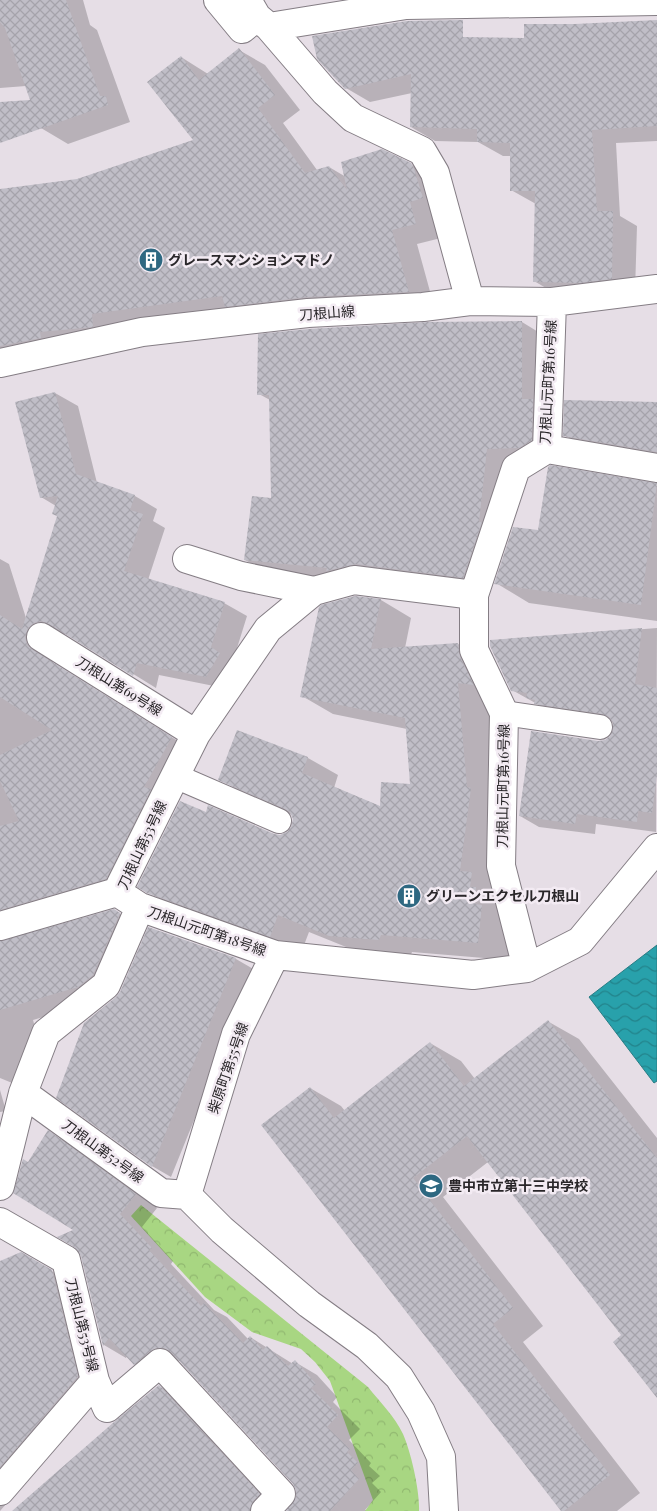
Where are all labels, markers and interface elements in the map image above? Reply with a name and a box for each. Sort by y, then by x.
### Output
building icon: グレースマンションマドノ [138,247,164,273]
place label: グレースマンションマドノ [168,250,335,269]
street label: 刀根山線 [298,301,356,324]
street label: 刀根山元町第16号線 [535,319,560,445]
street label: 刀根山第69号線 [73,651,166,720]
street label: 刀根山元町第16号線 [492,724,513,848]
street label: 刀根山第53号線 [113,797,170,892]
building icon: グリーンエクセル刀根山 [396,883,422,909]
place label: グリーンエクセル刀根山 [426,886,579,905]
street label: 刀根山元町第18号線 [145,901,269,960]
street label: 柴原町第55号線 [203,1020,252,1116]
street label: 刀根山第52号線 [59,1115,148,1187]
school or university icon: 豊中市立第十三中学校 [418,1173,444,1199]
place label: 豊中市立第十三中学校 [448,1176,588,1195]
street label: 刀根山第53号線 [62,1276,103,1374]

